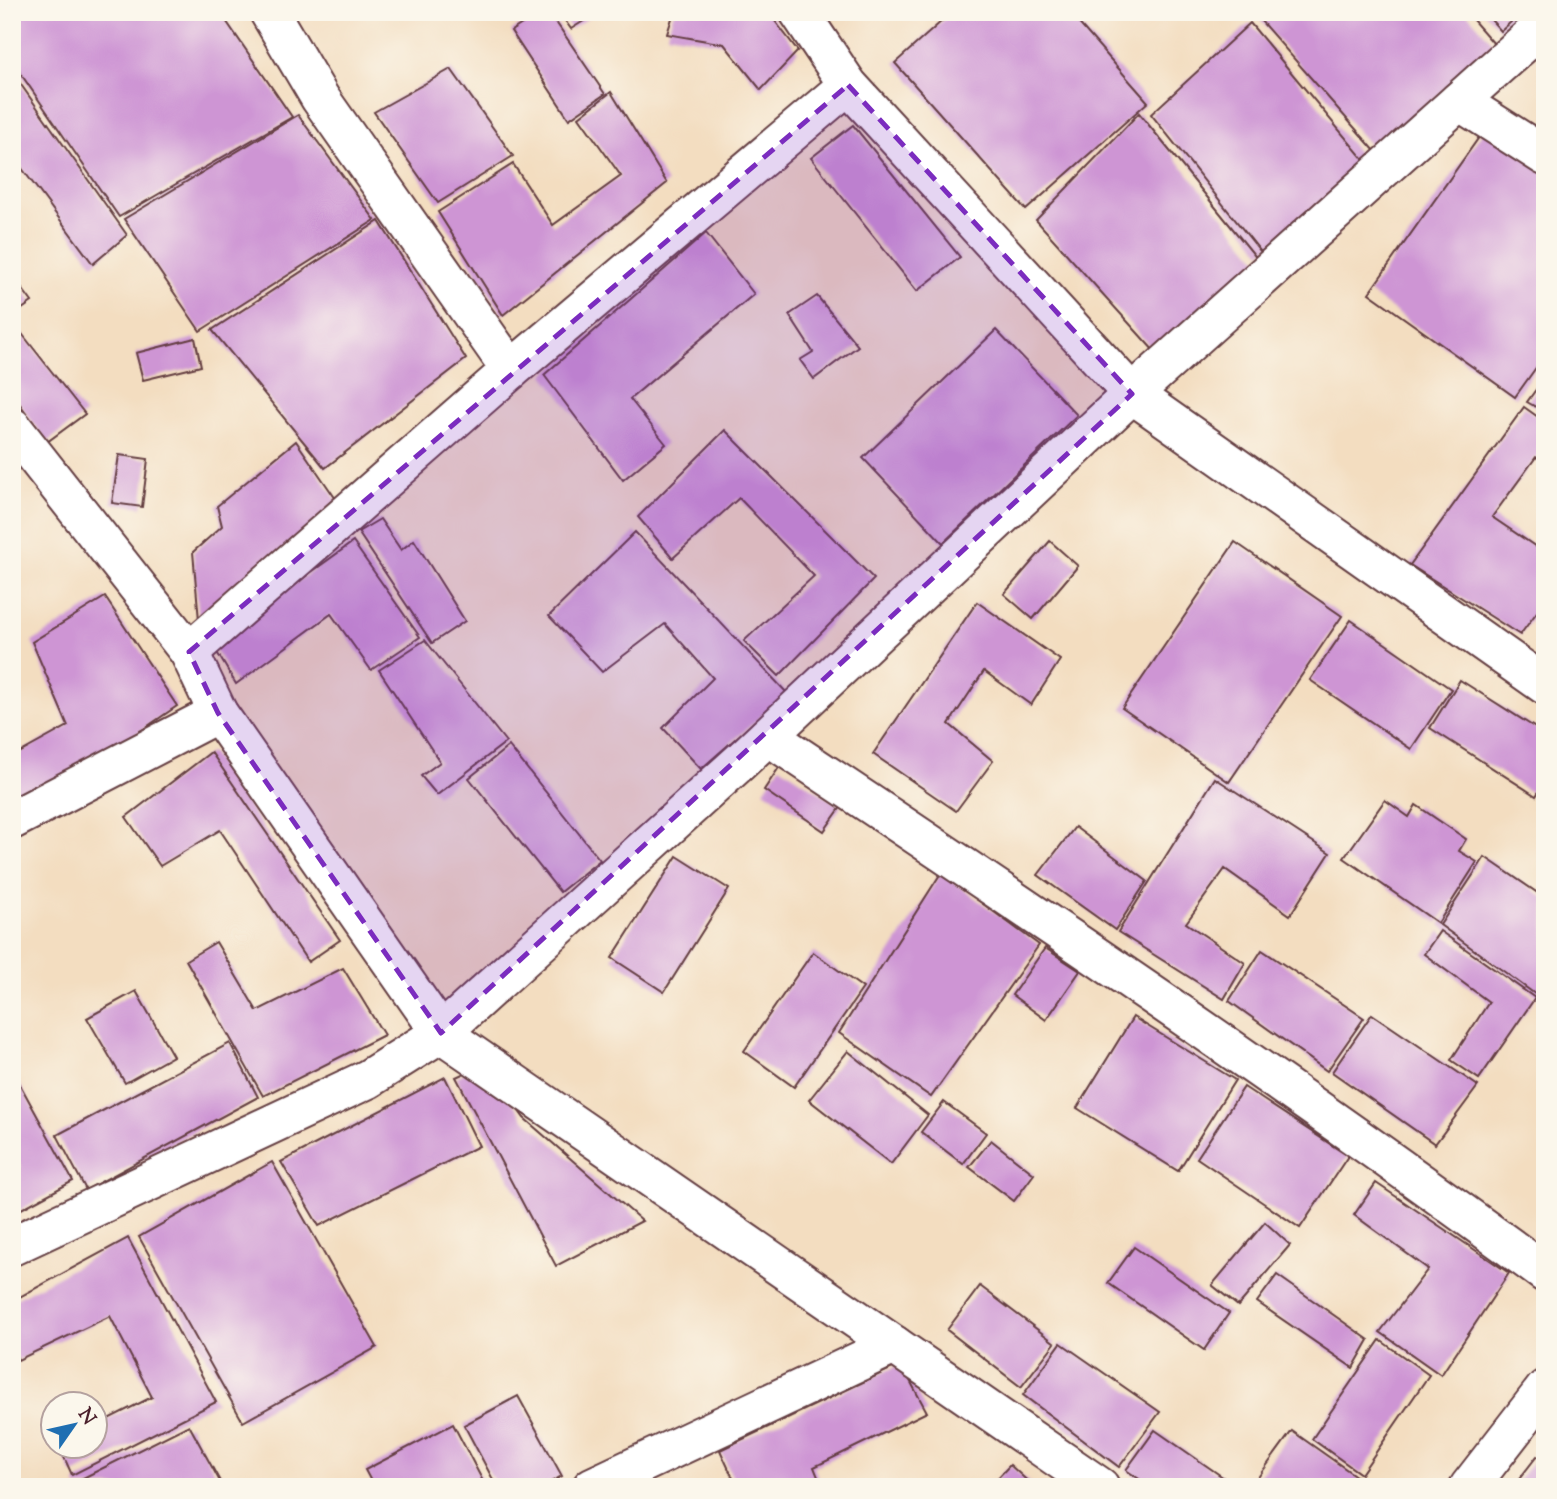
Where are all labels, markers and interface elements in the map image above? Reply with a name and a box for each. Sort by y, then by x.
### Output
north arrow [38,1390,108,1460]
text: N [71,1403,101,1431]

